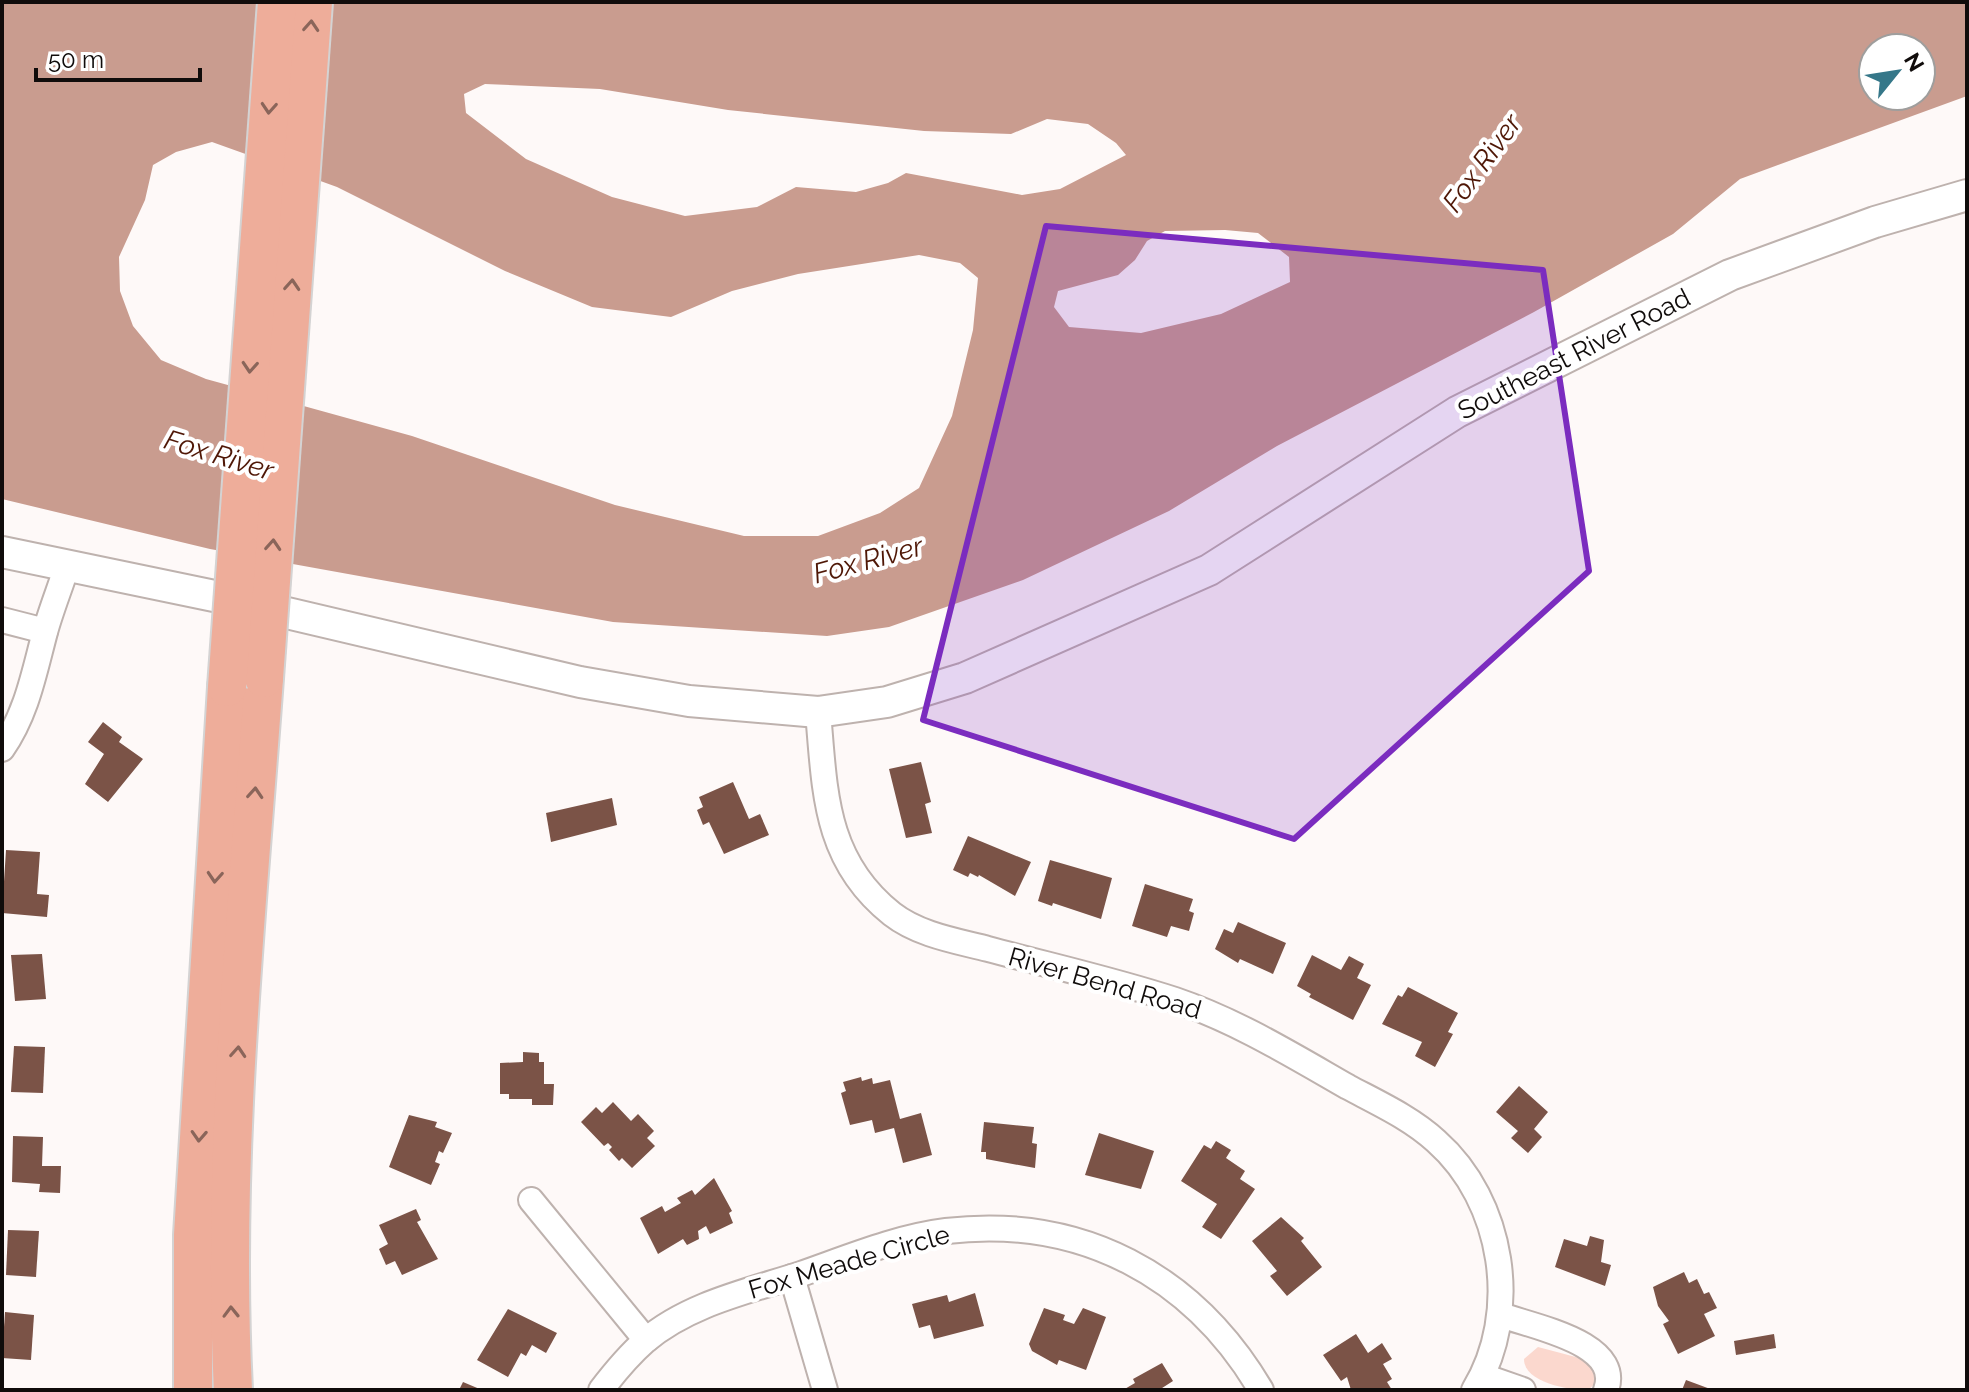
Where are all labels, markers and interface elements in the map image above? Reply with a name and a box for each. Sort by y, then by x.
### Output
one-way arrow [302,19,319,32]
scale bar [36,32,200,82]
north arrow [1857,32,1937,112]
text: 50 m [48,45,104,74]
text: N [1899,48,1930,76]
one-way arrow [261,102,278,115]
water label: Fox River [1436,107,1529,218]
one-way arrow [283,278,300,291]
street label: Southeast River Road [1453,282,1695,426]
one-way arrow [242,361,259,374]
water label: Fox River [160,423,279,488]
water label: Fox River [809,529,928,590]
one-way arrow [264,538,281,551]
one-way arrow [246,786,263,799]
one-way arrow [207,871,224,884]
street label: River Bend Road [1005,941,1205,1025]
one-way arrow [229,1045,246,1058]
one-way arrow [190,1130,207,1143]
street label: Fox Meade Circle [745,1219,953,1305]
one-way arrow [222,1305,240,1318]

